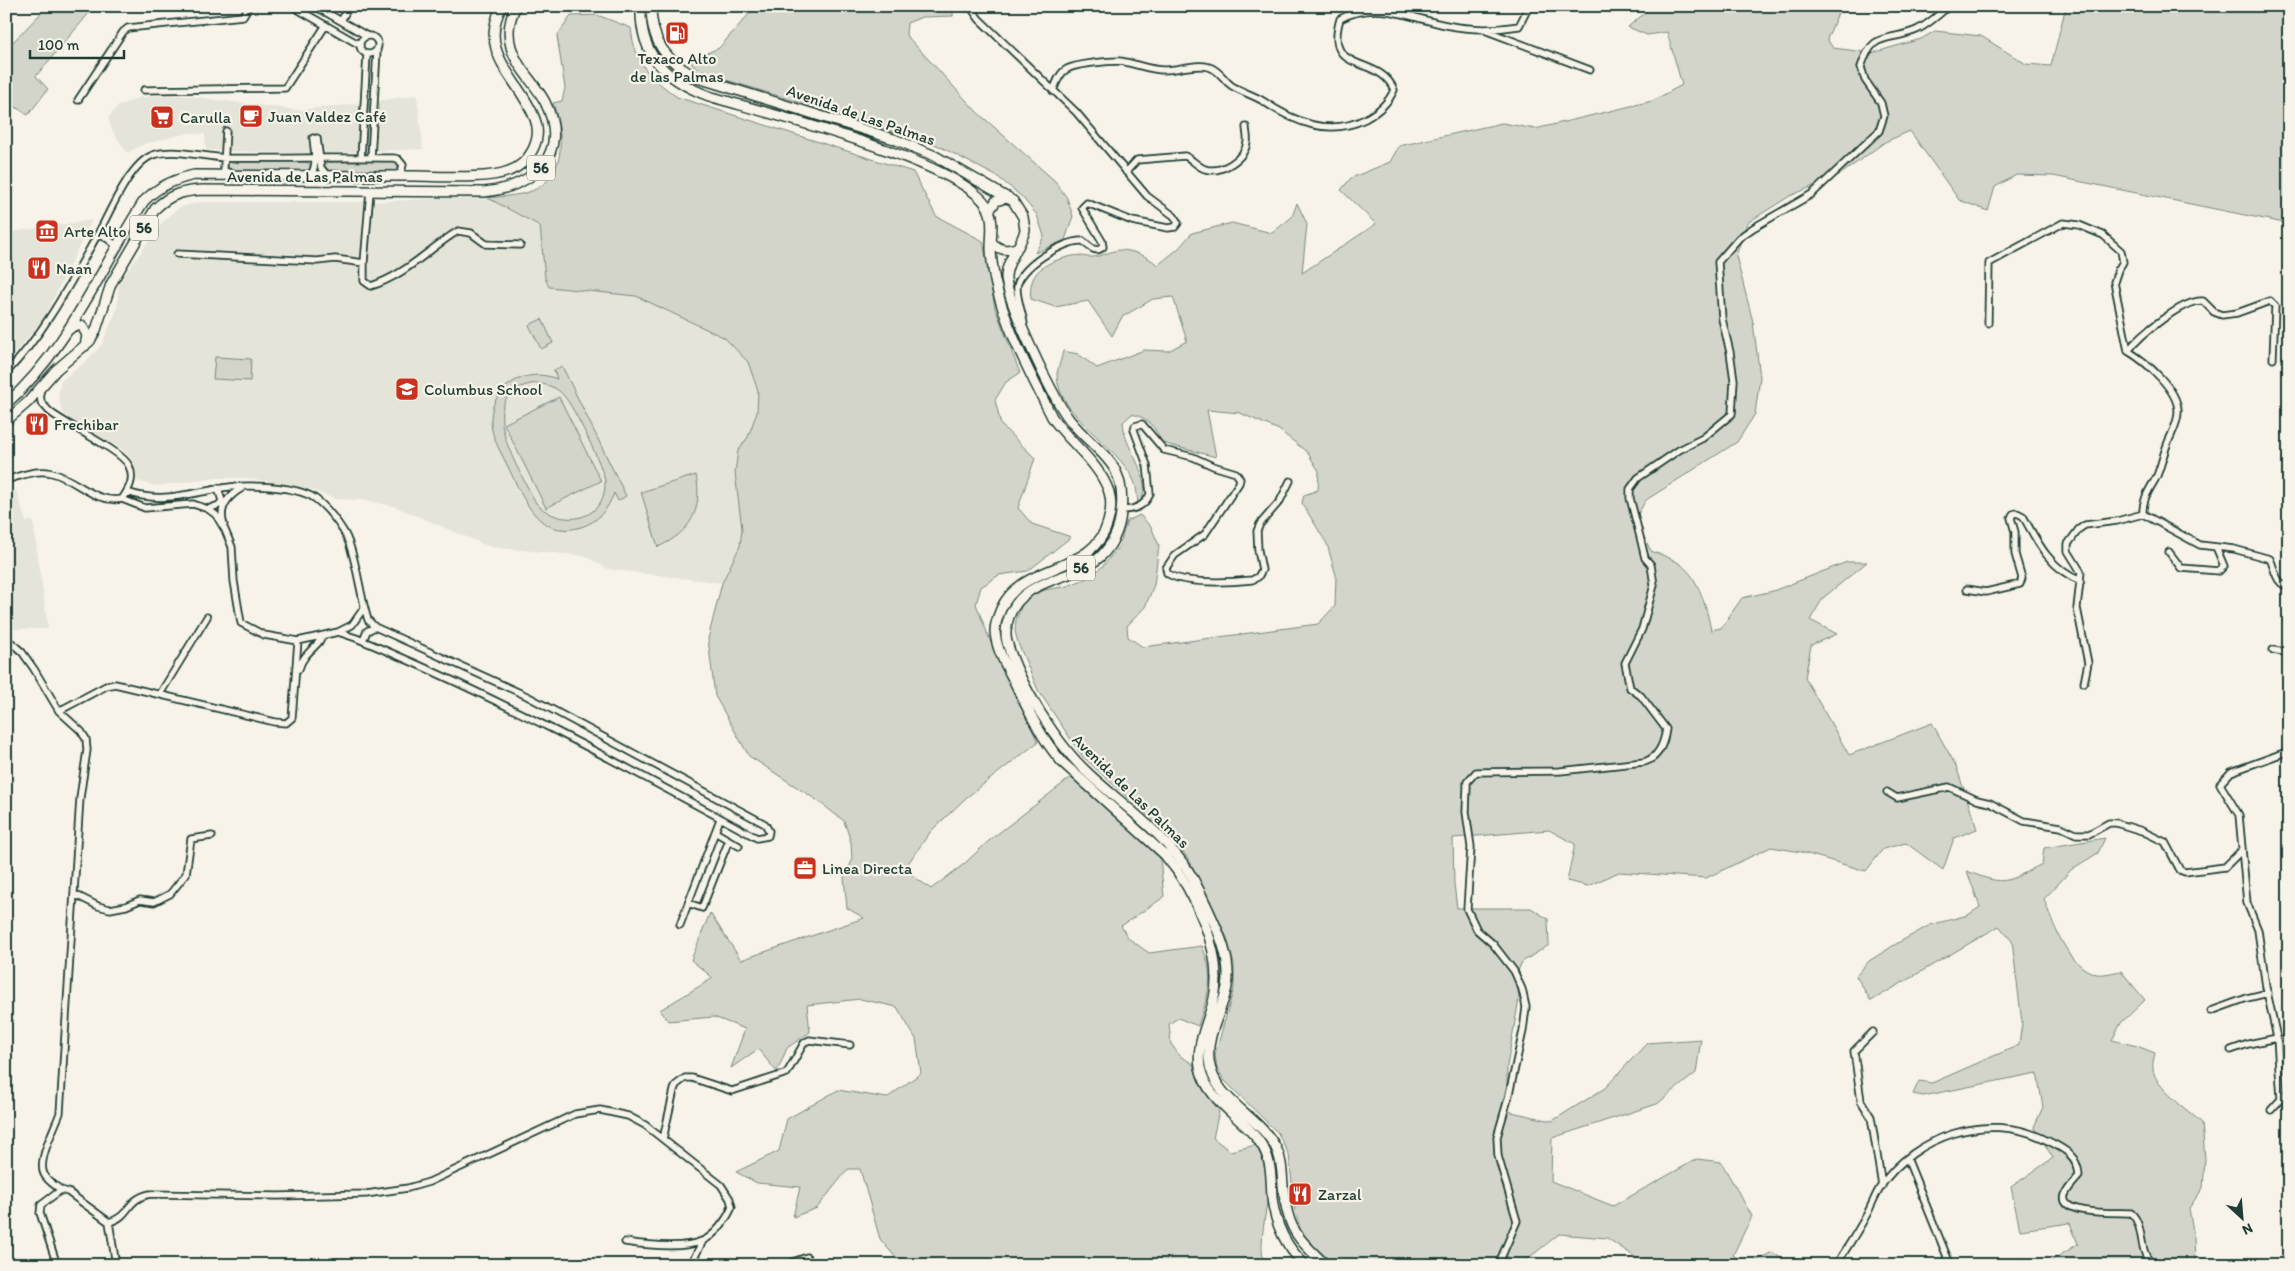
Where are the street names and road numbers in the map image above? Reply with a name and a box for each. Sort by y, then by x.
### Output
street label: Avenida de Las Palmas [784,81,938,149]
road number: 56 [527,156,555,180]
street label: Avenida de Las Palmas [227,167,383,186]
road number: 56 [130,216,158,240]
road number: 56 [1067,556,1095,580]
street label: Avenida de Las Palmas [1068,730,1194,852]

